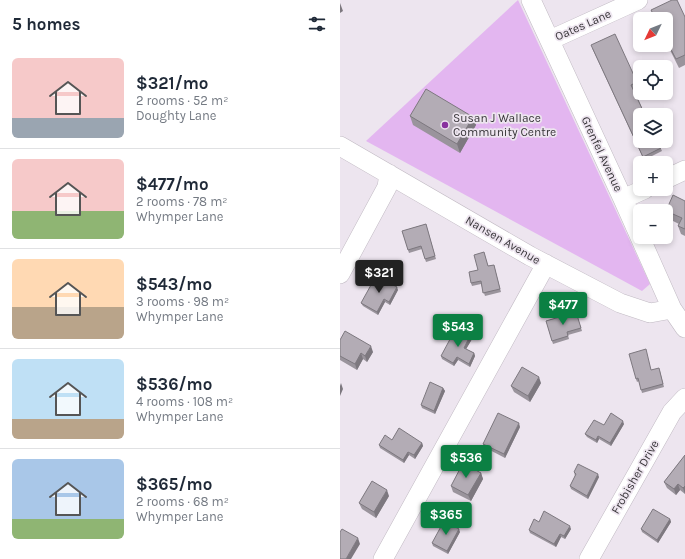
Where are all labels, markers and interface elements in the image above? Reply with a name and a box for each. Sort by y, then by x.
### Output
street label: Oates Lane [553,6,613,44]
north arrow [633,12,673,52]
map controls [633,12,673,244]
icon: filters [306,13,328,35]
text: 5 homes [12,14,81,34]
button: locate [633,60,673,100]
text: $321/mo [136,73,208,93]
icon: home [44,74,92,122]
text: 2 rooms · 52 m² [136,93,228,108]
text: Doughty Lane [136,108,217,123]
button: layers [633,108,673,148]
place label: Susan J Wallace Community Centre [453,111,556,139]
street label: Grenfel Avenue [578,114,626,194]
marker: Susan J Wallace Community Centre [440,120,450,130]
button: + [633,156,673,196]
text: $477/mo [136,174,209,194]
icon: home [44,175,92,223]
text: 2 rooms · 78 m² [136,194,228,209]
button: − [633,204,673,244]
text: Whymper Lane [136,209,224,224]
street label: Nansen Avenue [463,213,543,267]
pin: $321 [355,260,403,294]
text: $321 [364,265,394,280]
text: $543/mo [136,274,212,294]
icon: home [44,275,92,323]
pin: $477 [539,292,587,326]
text: 3 rooms · 98 m² [136,294,229,309]
text: $477 [548,297,578,312]
text: Whymper Lane [136,309,224,324]
pin: $543 [434,314,482,348]
text: $543 [442,319,474,334]
text: $536/mo [136,374,212,394]
icon: home [44,375,92,423]
text: 4 rooms · 108 m² [136,394,233,409]
text: Whymper Lane [136,409,224,424]
street label: Frobisher Drive [608,438,662,516]
pin: $536 [442,445,490,479]
text: $536 [450,450,482,465]
text: $365/mo [136,474,212,494]
icon: home [44,475,92,523]
text: 2 rooms · 68 m² [136,494,229,509]
pin: $365 [422,502,470,536]
text: $365 [430,507,462,522]
text: Whymper Lane [136,509,224,524]

